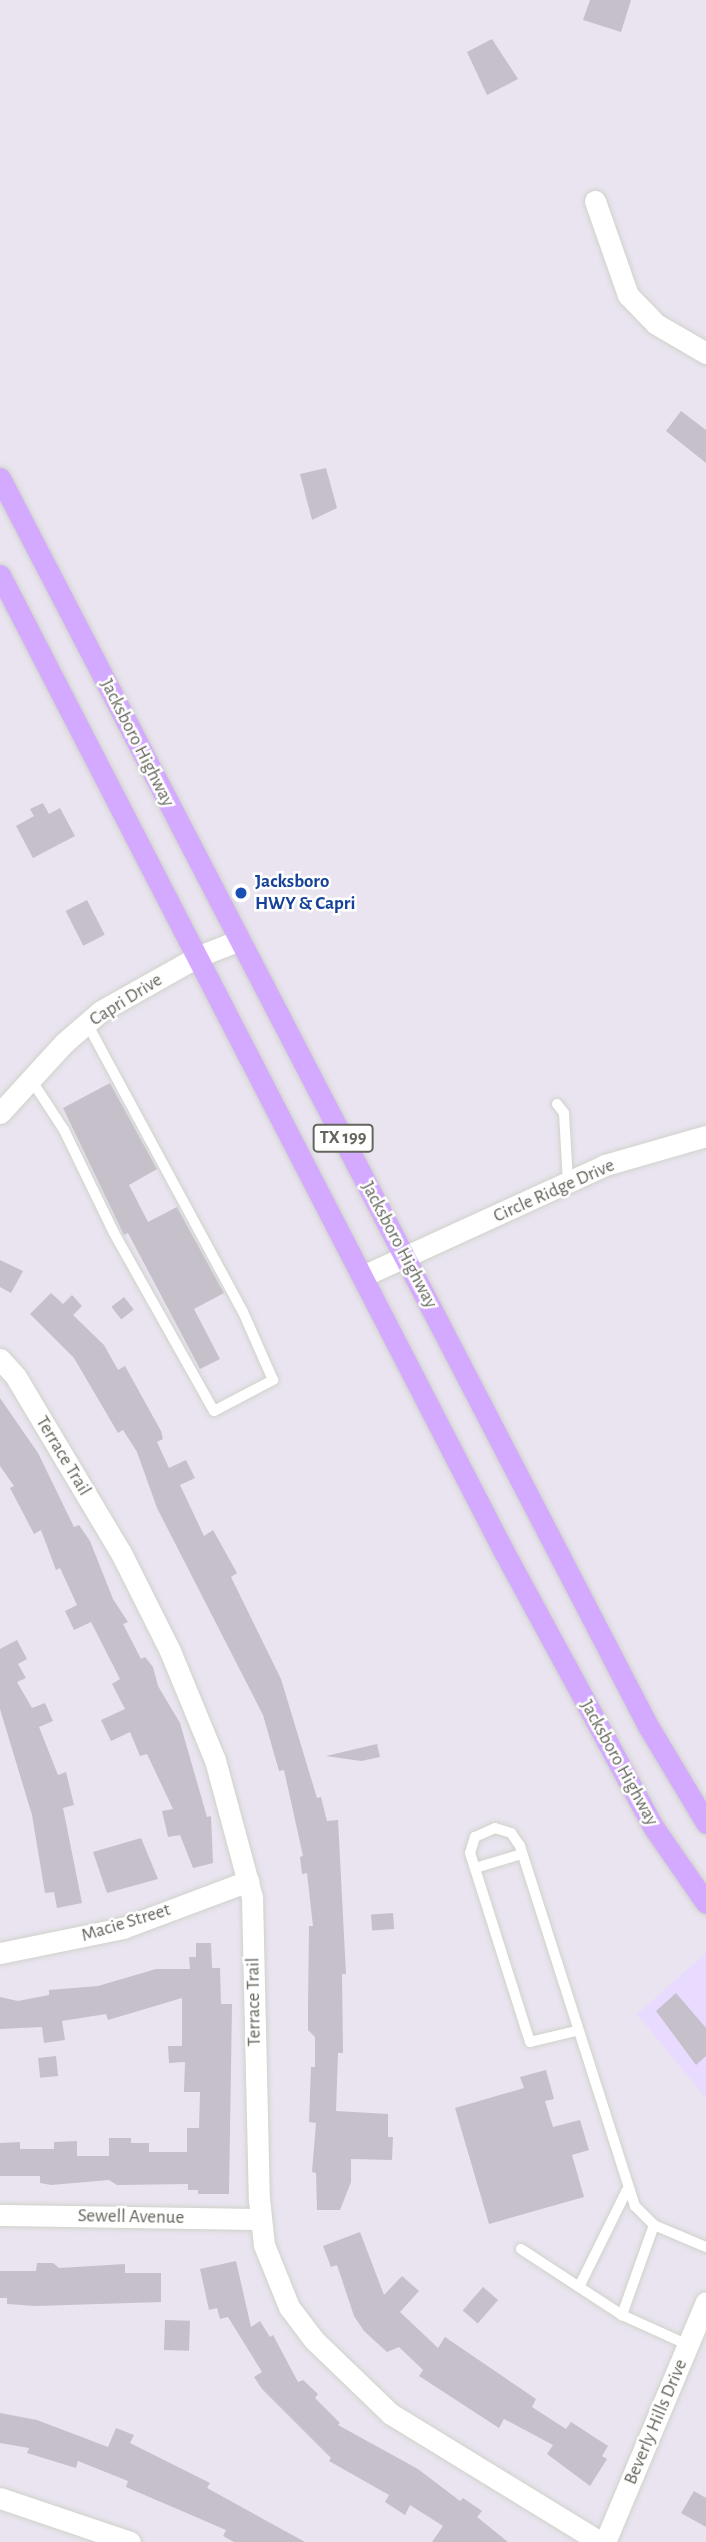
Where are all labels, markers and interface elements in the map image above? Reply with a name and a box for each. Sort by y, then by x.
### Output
street label: Jacksboro Highway [95,675,179,811]
place label: Jacksboro HWY & Capri [255,871,355,915]
marker: Jacksboro HWY & Capri [233,885,249,901]
street label: Capri Drive [85,969,167,1031]
road number: TX 199 [312,1124,374,1153]
street label: Circle Ridge Drive [490,1154,618,1228]
street label: Jacksboro Highway [356,1178,442,1312]
street label: Terrace Trail [30,1412,96,1500]
street label: Jacksboro Highway [575,1696,663,1830]
street label: Macie Street [79,1899,173,1947]
street label: Terrace Trail [242,1957,266,2047]
street label: Sewell Avenue [78,2205,184,2229]
street label: Beverly Hills Drive [619,2356,693,2488]

